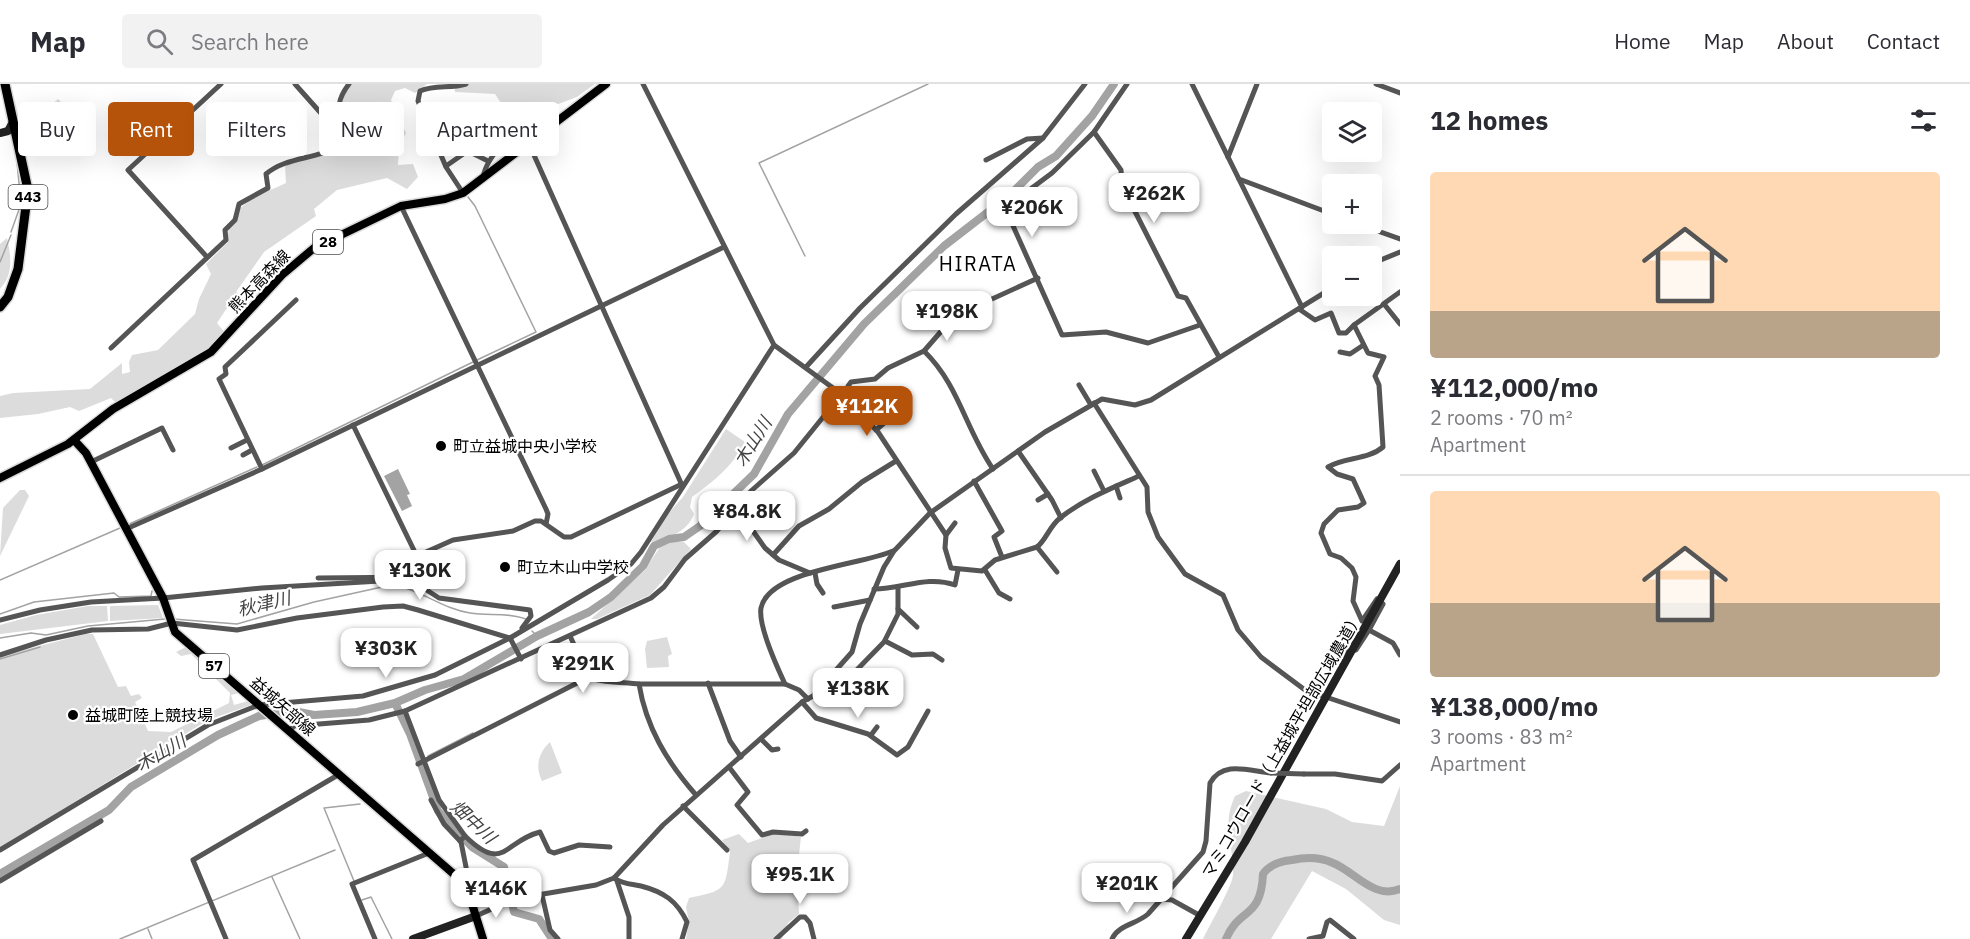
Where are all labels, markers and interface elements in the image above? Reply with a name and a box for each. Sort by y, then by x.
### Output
search box [122,14,542,68]
text: Map [30,23,86,60]
icon: search [143,25,176,58]
text: Search here [191,27,309,56]
text: Home [1614,27,1671,55]
text: Map [1704,27,1744,55]
text: About [1777,27,1834,55]
text: Contact [1867,27,1940,55]
chip: Buy [18,102,96,156]
chip: Rent [108,102,194,156]
chip: Filters [206,102,307,156]
chip: New [319,102,404,156]
chip: Apartment [416,102,559,156]
map controls [1322,102,1382,306]
button: layers [1322,102,1382,162]
text: 12 homes [1430,103,1548,137]
icon: filters [1907,104,1940,137]
pin: ¥262K [1112,173,1196,224]
button: + [1322,174,1382,234]
text: ¥262K [1123,179,1185,206]
road number: 443 [9,185,48,209]
pin: ¥206K [990,187,1074,238]
text: ¥206K [1001,193,1063,220]
icon: home [1631,211,1739,319]
road number: 28 [313,230,343,254]
street label: 熊本高森線 [224,245,294,317]
button: − [1322,246,1382,306]
district label: HIRATA [939,250,1017,277]
pin: ¥198K [905,291,989,342]
text: ¥198K [916,297,978,324]
text: ¥112,000/mo [1430,370,1598,404]
pin: ¥112K [825,386,909,437]
text: ¥112K [836,392,898,419]
text: 2 rooms · 70 m² [1430,404,1573,431]
water label: 木山川 [729,411,778,471]
text: Apartment [1430,431,1526,458]
place label: 町立益城中央小学校 [453,436,597,456]
marker: 町立益城中央小学校 [434,439,448,453]
pin: ¥84.8K [698,491,796,542]
text: ¥84.8K [712,497,782,524]
icon: home [1631,530,1739,638]
pin: ¥130K [378,550,462,601]
text: ¥130K [389,556,451,583]
place label: 町立木山中学校 [517,557,629,577]
marker: 町立木山中学校 [498,560,512,574]
water label: 秋津川 [235,586,295,621]
street label: マミコウロード（上益城平坦部広域農道） [1197,609,1367,881]
pin: ¥303K [344,628,428,679]
text: ¥303K [355,634,417,661]
pin: ¥291K [541,643,625,694]
text: ¥291K [552,649,614,676]
road number: 57 [199,654,229,678]
pin: ¥138K [816,668,900,719]
street label: 益城矢部線 [246,672,320,740]
text: ¥138K [827,674,889,701]
text: ¥138,000/mo [1430,689,1598,723]
place label: 益城町陸上競技場 [85,705,213,725]
marker: 益城町陸上競技場 [66,708,80,722]
text: 3 rooms · 83 m² [1430,723,1573,750]
water label: 木山川 [132,728,192,776]
text: Apartment [1430,750,1526,777]
water label: 畑中川 [446,795,502,850]
pin: ¥95.1K [751,854,849,905]
text: ¥95.1K [765,860,835,887]
pin: ¥201K [1085,863,1169,914]
pin: ¥146K [454,868,538,919]
text: ¥201K [1096,869,1158,896]
text: ¥146K [465,874,527,901]

